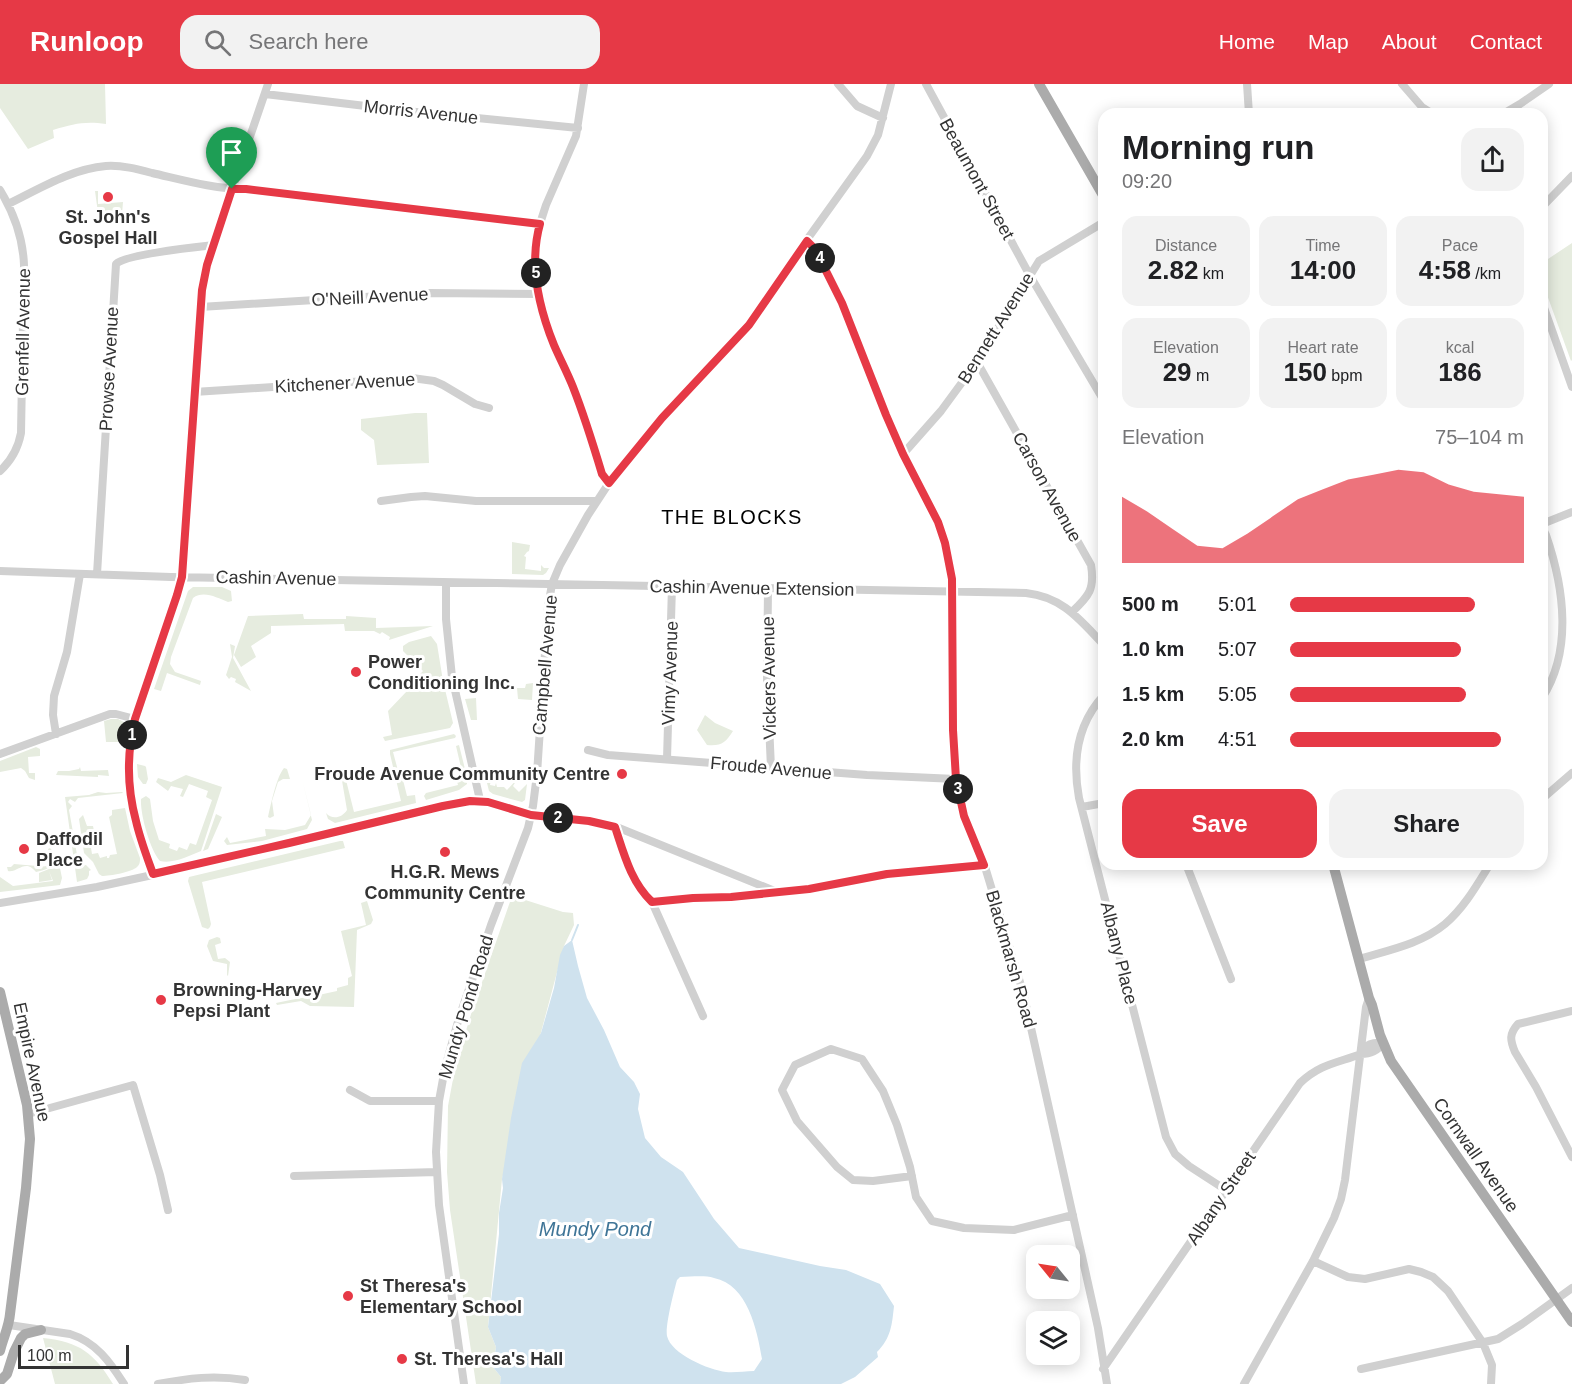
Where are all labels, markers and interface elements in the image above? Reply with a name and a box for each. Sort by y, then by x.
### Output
search box [180,15,600,69]
text: Runloop [30,26,144,57]
icon: search [201,26,234,59]
text: Search here [249,29,368,54]
text: Home [1219,30,1275,53]
text: Map [1308,30,1349,53]
text: About [1382,30,1437,53]
text: Contact [1470,30,1542,53]
street label: Morris Avenue [363,96,479,128]
street label: Beaumont Street [936,115,1018,243]
pin [206,127,257,189]
button: share [1461,128,1524,191]
text: Morning run [1122,129,1314,166]
icon: arrive [215,136,248,169]
text: 09:20 [1122,170,1172,192]
marker: St. John's Gospel Hall [101,190,115,204]
place label: St. John's Gospel Hall [58,207,158,248]
text: Distance [1155,237,1217,254]
text: Time [1306,237,1340,254]
text: Pace [1442,237,1478,254]
pin: 4 [805,243,835,273]
text: 4 [816,249,824,266]
text: 2.82 [1148,255,1198,285]
text: 14:00 [1290,255,1356,285]
text: 4:58 [1419,255,1471,285]
pin: 5 [521,258,551,288]
text: 5 [532,264,540,281]
text: km [1198,265,1224,282]
text: /km [1471,265,1501,282]
street label: Grenfell Avenue [12,268,34,396]
street label: Bennett Avenue [954,269,1038,387]
street label: O'Neill Avenue [311,284,429,310]
street label: Prowse Avenue [96,306,122,432]
text: Elevation [1153,339,1219,356]
text: Heart rate [1287,339,1359,356]
text: kcal [1446,339,1474,356]
text: 29 [1163,357,1192,387]
text: 150 [1284,357,1327,387]
text: 186 [1438,357,1482,387]
text: m [1192,367,1209,384]
text: bpm [1327,367,1362,384]
street label: Kitchener Avenue [274,369,416,397]
text: Elevation [1122,426,1204,448]
text: 75–104 m [1435,426,1524,448]
street label: Carson Avenue [1008,428,1086,546]
district label: THE BLOCKS [661,506,803,528]
street label: Cashin Avenue [215,567,337,589]
street label: Cashin Avenue Extension [649,576,855,600]
text: 500 m [1122,593,1179,615]
text: 5:01 [1218,593,1257,615]
street label: Campbell Avenue [529,594,561,736]
street label: Vickers Avenue [758,616,780,740]
street label: Vimy Avenue [658,620,682,726]
text: 1.0 km [1122,638,1184,660]
text: 5:07 [1218,638,1257,660]
place label: Power Conditioning Inc. [368,652,515,693]
marker: Power Conditioning Inc. [349,665,363,679]
text: 1.5 km [1122,683,1184,705]
text: 5:05 [1218,683,1257,705]
pin: 1 [117,720,147,750]
text: 1 [128,726,136,743]
text: 2.0 km [1122,728,1184,750]
text: 4:51 [1218,728,1257,750]
street label: Froude Avenue [709,753,833,783]
place label: Froude Avenue Community Centre [314,764,610,784]
marker: Froude Avenue Community Centre [615,767,629,781]
pin: 3 [943,774,973,804]
text: 3 [954,780,962,797]
button: Save [1122,789,1317,858]
button: Share [1329,789,1524,858]
pin: 2 [543,803,573,833]
text: 2 [554,809,562,826]
place label: Daffodil Place [36,829,103,870]
marker: Daffodil Place [17,842,31,856]
marker: H.G.R. Mews Community Centre [438,845,452,859]
place label: H.G.R. Mews Community Centre [364,862,526,903]
street label: Blackmarsh Road [982,888,1040,1030]
street label: Albany Place [1097,900,1141,1006]
street label: Mundy Pond Road [435,933,497,1081]
place label: Browning-Harvey Pepsi Plant [173,980,322,1021]
marker: Browning-Harvey Pepsi Plant [154,993,168,1007]
street label: Empire Avenue [10,1000,54,1124]
street label: Cornwall Avenue [1429,1094,1523,1216]
street label: Albany Street [1182,1148,1260,1248]
water label: Mundy Pond [539,1218,652,1240]
north arrow [1026,1245,1080,1299]
map controls [1026,1245,1080,1365]
place label: St Theresa's Elementary School [360,1276,522,1317]
marker: St Theresa's Elementary School [341,1289,355,1303]
button: layers [1026,1311,1080,1365]
scale bar [18,1342,129,1370]
text: 100 m [27,1347,71,1364]
place label: St. Theresa's Hall [414,1349,563,1369]
marker: St. Theresa's Hall [395,1352,409,1366]

